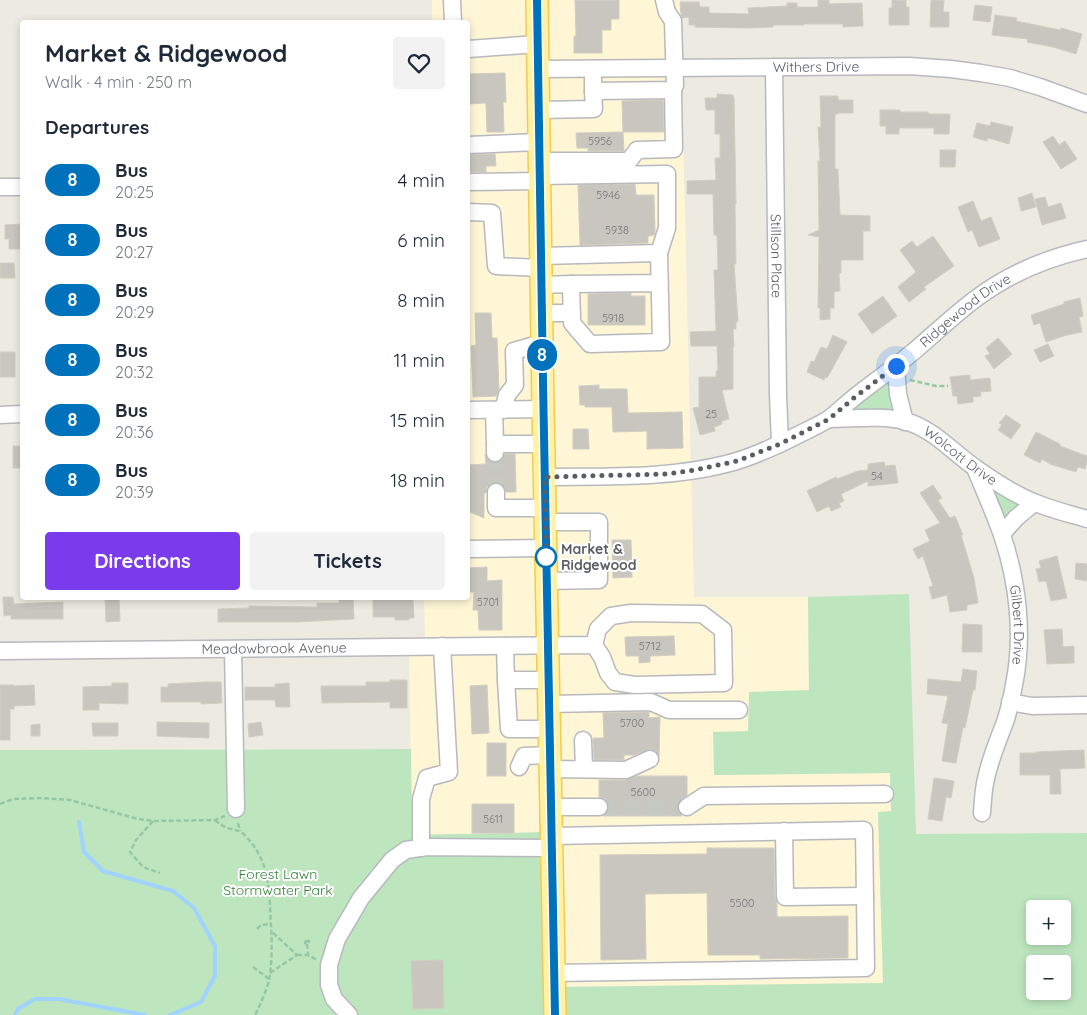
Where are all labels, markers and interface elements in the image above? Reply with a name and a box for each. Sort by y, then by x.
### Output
button: heart [393,37,445,89]
text: Market & Ridgewood [45,38,287,68]
street label: Withers Drive [773,57,859,76]
text: Walk · 4 min · 250 m [45,72,192,92]
text: Departures [45,115,149,139]
house number: 5956 [588,134,612,148]
text: Bus [115,158,148,182]
text: 8 [68,168,77,191]
text: 4 min [397,168,445,192]
text: 20:25 [115,182,154,202]
house number: 5946 [596,188,620,202]
street label: Stillson Place [767,214,786,298]
text: Bus [115,218,148,242]
house number: 5938 [605,223,629,237]
text: 8 [68,228,77,251]
text: 6 min [397,228,445,252]
text: 20:27 [115,242,153,262]
street label: Ridgewood Drive [916,269,1014,351]
text: Bus [115,278,148,302]
text: 8 [68,288,77,311]
text: 8 min [397,288,445,312]
text: 20:29 [115,302,154,322]
house number: 5918 [602,311,624,325]
text: Bus [115,338,148,362]
line badge: 8 [526,339,558,371]
text: 8 [537,343,547,366]
text: 8 [68,348,77,371]
text: 11 min [393,348,445,372]
your location [884,354,909,379]
text: 20:32 [115,362,154,382]
text: Bus [115,398,148,422]
house number: 25 [705,407,717,421]
text: 8 [68,408,77,431]
text: 15 min [390,408,445,432]
text: 20:36 [115,422,153,442]
street label: Wolcott Drive [920,422,1001,489]
text: Bus [115,458,148,482]
text: 8 [68,468,77,491]
text: 18 min [390,468,445,492]
house number: 54 [871,469,883,483]
text: 20:39 [115,482,154,502]
button: Directions [45,532,240,590]
button: Tickets [250,532,445,590]
place label: Market & Ridgewood [561,540,637,574]
marker: Market & Ridgewood [535,546,557,568]
street label: Gilbert Drive [1006,584,1028,666]
house number: 5701 [477,595,499,609]
street label: Meadowbrook Avenue [201,638,347,658]
house number: 5712 [639,639,661,653]
house number: 5700 [620,716,644,730]
house number: 5600 [630,785,656,799]
house number: 5611 [483,812,503,826]
park label: Forest Lawn Stormwater Park [223,865,333,899]
house number: 5500 [729,896,755,910]
map controls [1026,900,1071,1000]
button: + [1026,900,1071,945]
button: − [1026,955,1071,1000]

